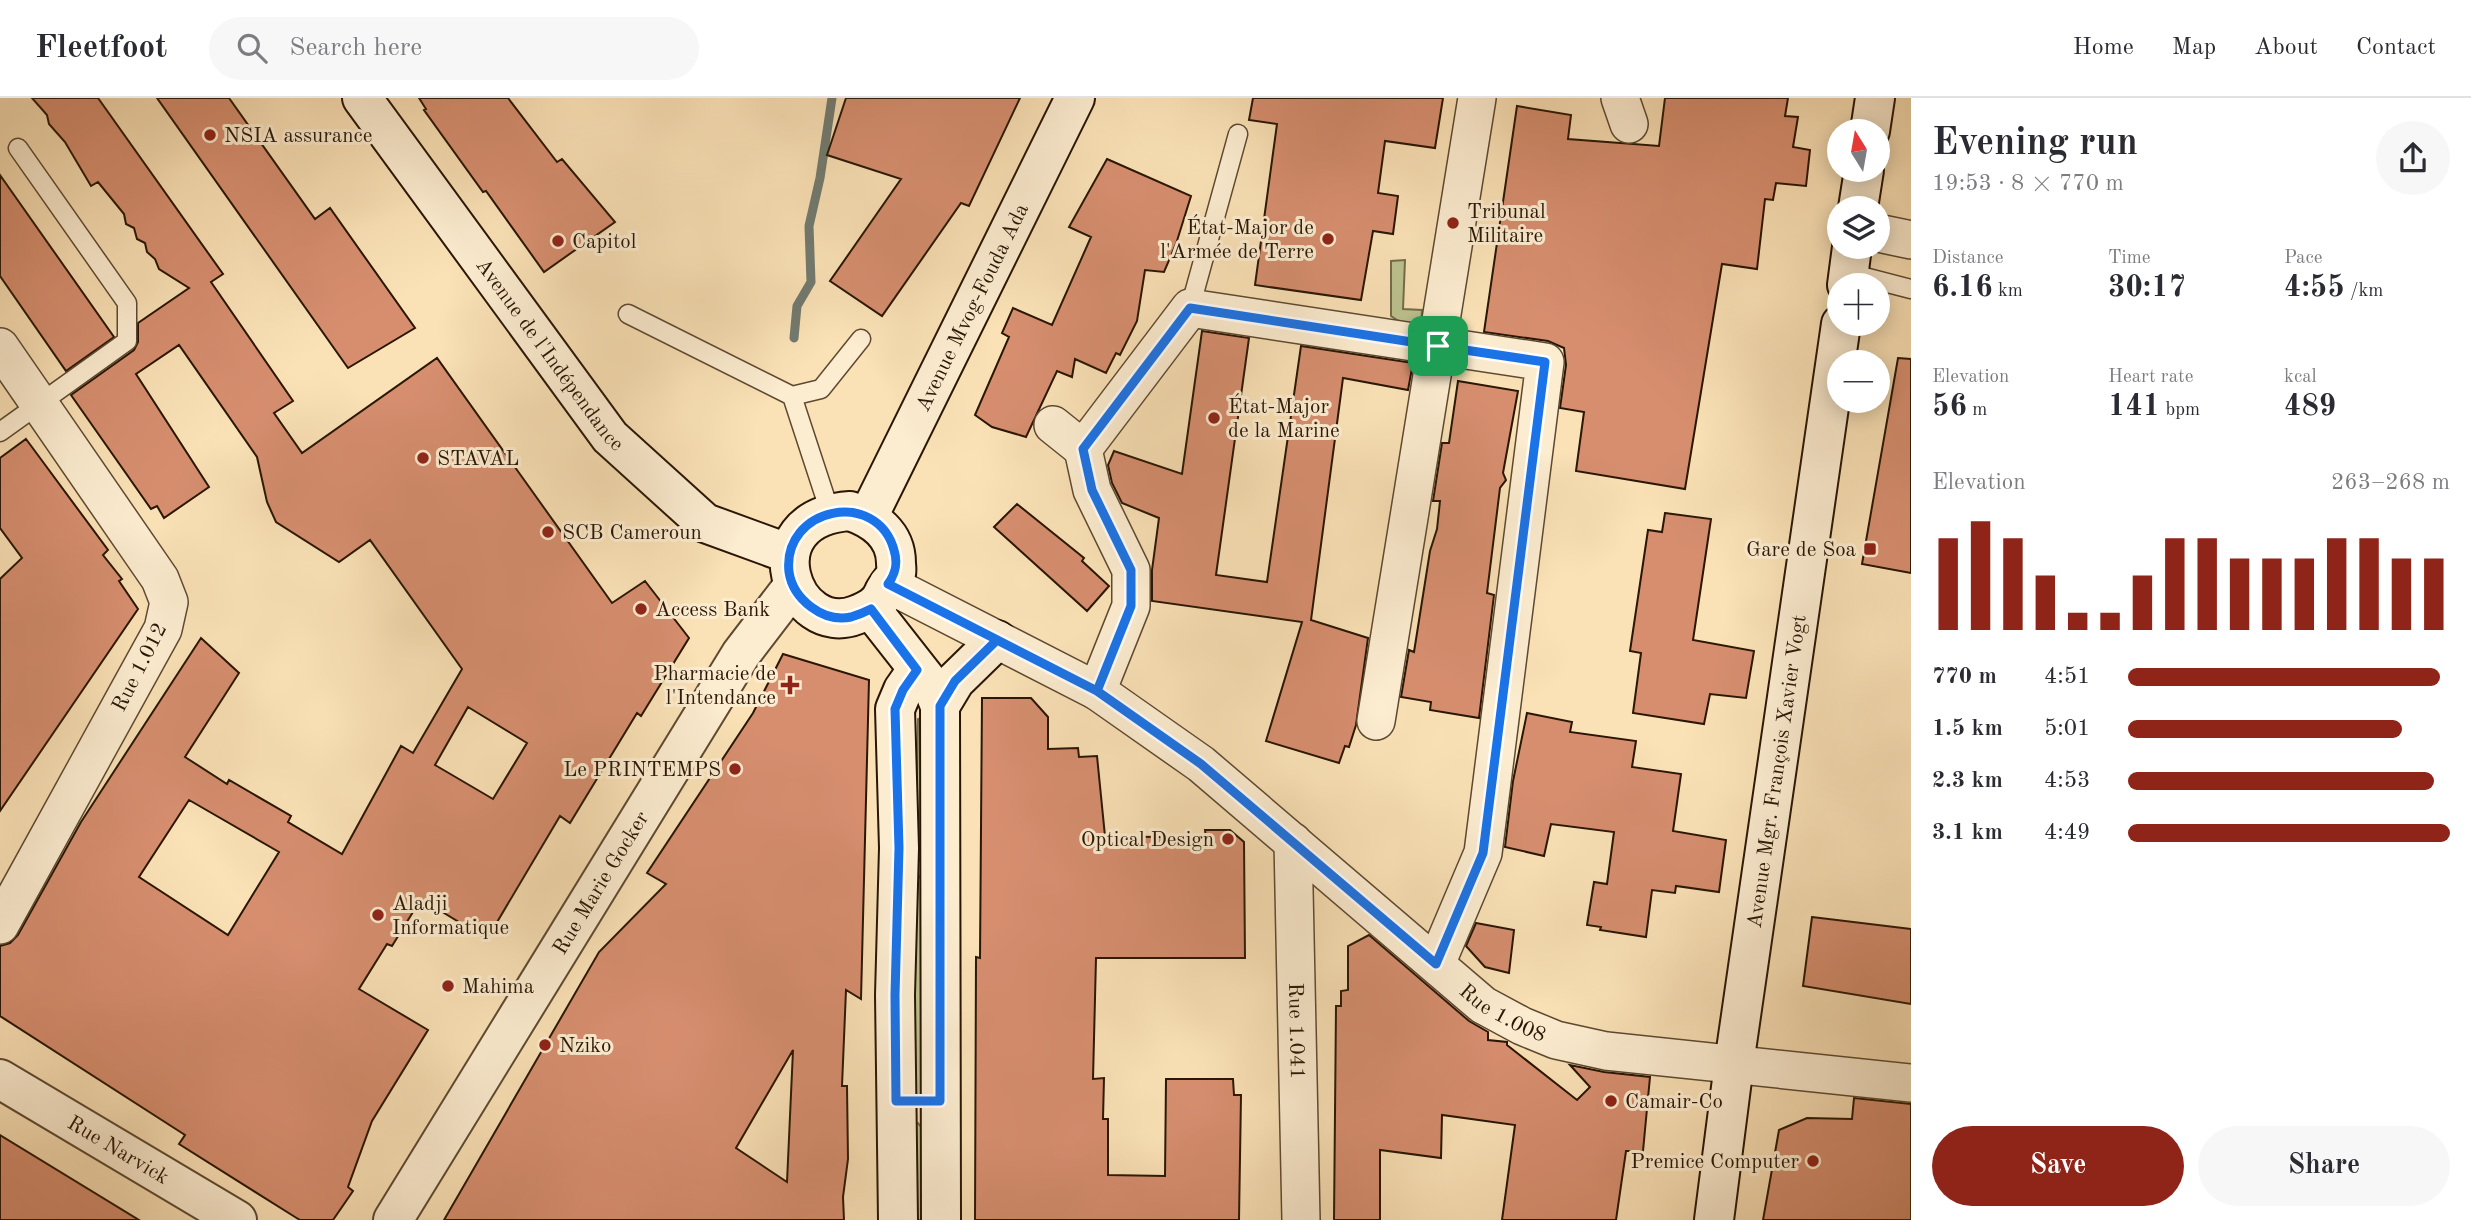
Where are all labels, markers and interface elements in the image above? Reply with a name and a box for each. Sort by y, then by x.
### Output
search box [209,17,699,80]
icon: search [233,29,271,67]
text: Fleetfoot [35,32,167,65]
text: Search here [289,35,422,61]
text: Home [2073,36,2134,60]
text: Map [2172,36,2216,60]
text: About [2254,36,2318,60]
text: Contact [2356,36,2436,60]
north arrow [1827,119,1890,182]
map controls [1827,119,1890,413]
button: share [2376,121,2450,195]
text: Evening run [1932,125,2138,163]
place label: NSIA assurance [224,126,372,147]
marker: NSIA assurance [202,127,218,143]
text: 19:53 · 8 × 770 m [1932,172,2124,195]
button: layers [1827,196,1890,259]
street label: Avenue Mvog-Fouda Ada [913,201,1033,415]
place label: Tribunal Militaire [1467,202,1546,247]
place label: État-Major de l'Armée de Terre [1160,214,1314,263]
marker: Tribunal Militaire [1445,215,1461,231]
marker: État-Major de l'Armée de Terre [1320,231,1336,247]
place label: Capitol [572,232,637,253]
marker: Capitol [550,233,566,249]
text: Distance [1932,249,2004,268]
text: Time [2108,249,2151,268]
text: Pace [2284,249,2323,268]
street label: Avenue de l'Indépendance [471,255,627,456]
button: + [1827,273,1890,336]
text: 6.16 [1932,273,1993,303]
text: 30:17 [2108,273,2186,303]
text: 4:55 [2284,273,2345,303]
text: km [1993,282,2023,301]
text: /km [2345,282,2383,301]
pin [1408,316,1468,376]
icon: arrive [1419,327,1457,365]
button: − [1827,350,1890,413]
text: Elevation [1932,368,2009,387]
text: Heart rate [2108,368,2193,387]
text: kcal [2284,368,2317,387]
text: 56 [1932,392,1967,422]
text: 141 [2108,392,2160,422]
text: 489 [2284,392,2336,422]
place label: État-Major de la Marine [1228,393,1340,442]
text: m [1967,401,1987,420]
text: bpm [2160,401,2200,420]
marker: État-Major de la Marine [1206,410,1222,426]
place label: STAVAL [437,449,519,470]
marker: STAVAL [415,450,431,466]
text: Elevation [1932,471,2026,494]
text: 263–268 m [2331,471,2450,494]
place label: SCB Cameroun [562,523,702,544]
marker: SCB Cameroun [540,524,556,540]
place label: Gare de Soa [1746,540,1856,561]
marker: Gare de Soa [1862,541,1878,557]
place label: Access Bank [655,600,770,621]
marker: Access Bank [633,601,649,617]
street label: Avenue Mgr. François Xavier Vogt [1745,613,1811,930]
street label: Rue 1.012 [109,620,172,715]
place label: Pharmacie de l'Intendance [653,664,776,709]
text: 770 m [1932,665,1997,688]
text: 4:51 [2044,665,2090,688]
marker: Pharmacie de l'Intendance [782,677,798,693]
text: 1.5 km [1932,717,2003,740]
text: 5:01 [2044,717,2090,740]
place label: Le PRINTEMPS [563,760,721,781]
marker: Le PRINTEMPS [727,761,743,777]
text: 2.3 km [1932,769,2003,792]
text: 4:53 [2044,769,2090,792]
street label: Rue Marie Gocker [550,808,654,959]
text: 3.1 km [1932,821,2003,844]
text: 4:49 [2044,821,2090,844]
place label: Optical Design [1081,830,1214,851]
marker: Optical Design [1220,831,1236,847]
place label: Aladji Informatique [392,894,509,939]
marker: Aladji Informatique [370,907,386,923]
place label: Mahima [462,977,534,998]
marker: Mahima [440,978,456,994]
street label: Rue 1.008 [1455,981,1549,1047]
street label: Rue 1.041 [1284,983,1307,1079]
place label: Nziko [559,1036,611,1057]
marker: Nziko [537,1037,553,1053]
place label: Camair-Co [1625,1092,1723,1113]
marker: Camair-Co [1603,1093,1619,1109]
street label: Rue Narvick [64,1113,172,1189]
button: Save [1932,1126,2184,1206]
button: Share [2198,1126,2450,1206]
place label: Premice Computer [1631,1152,1799,1173]
marker: Premice Computer [1805,1153,1821,1169]

